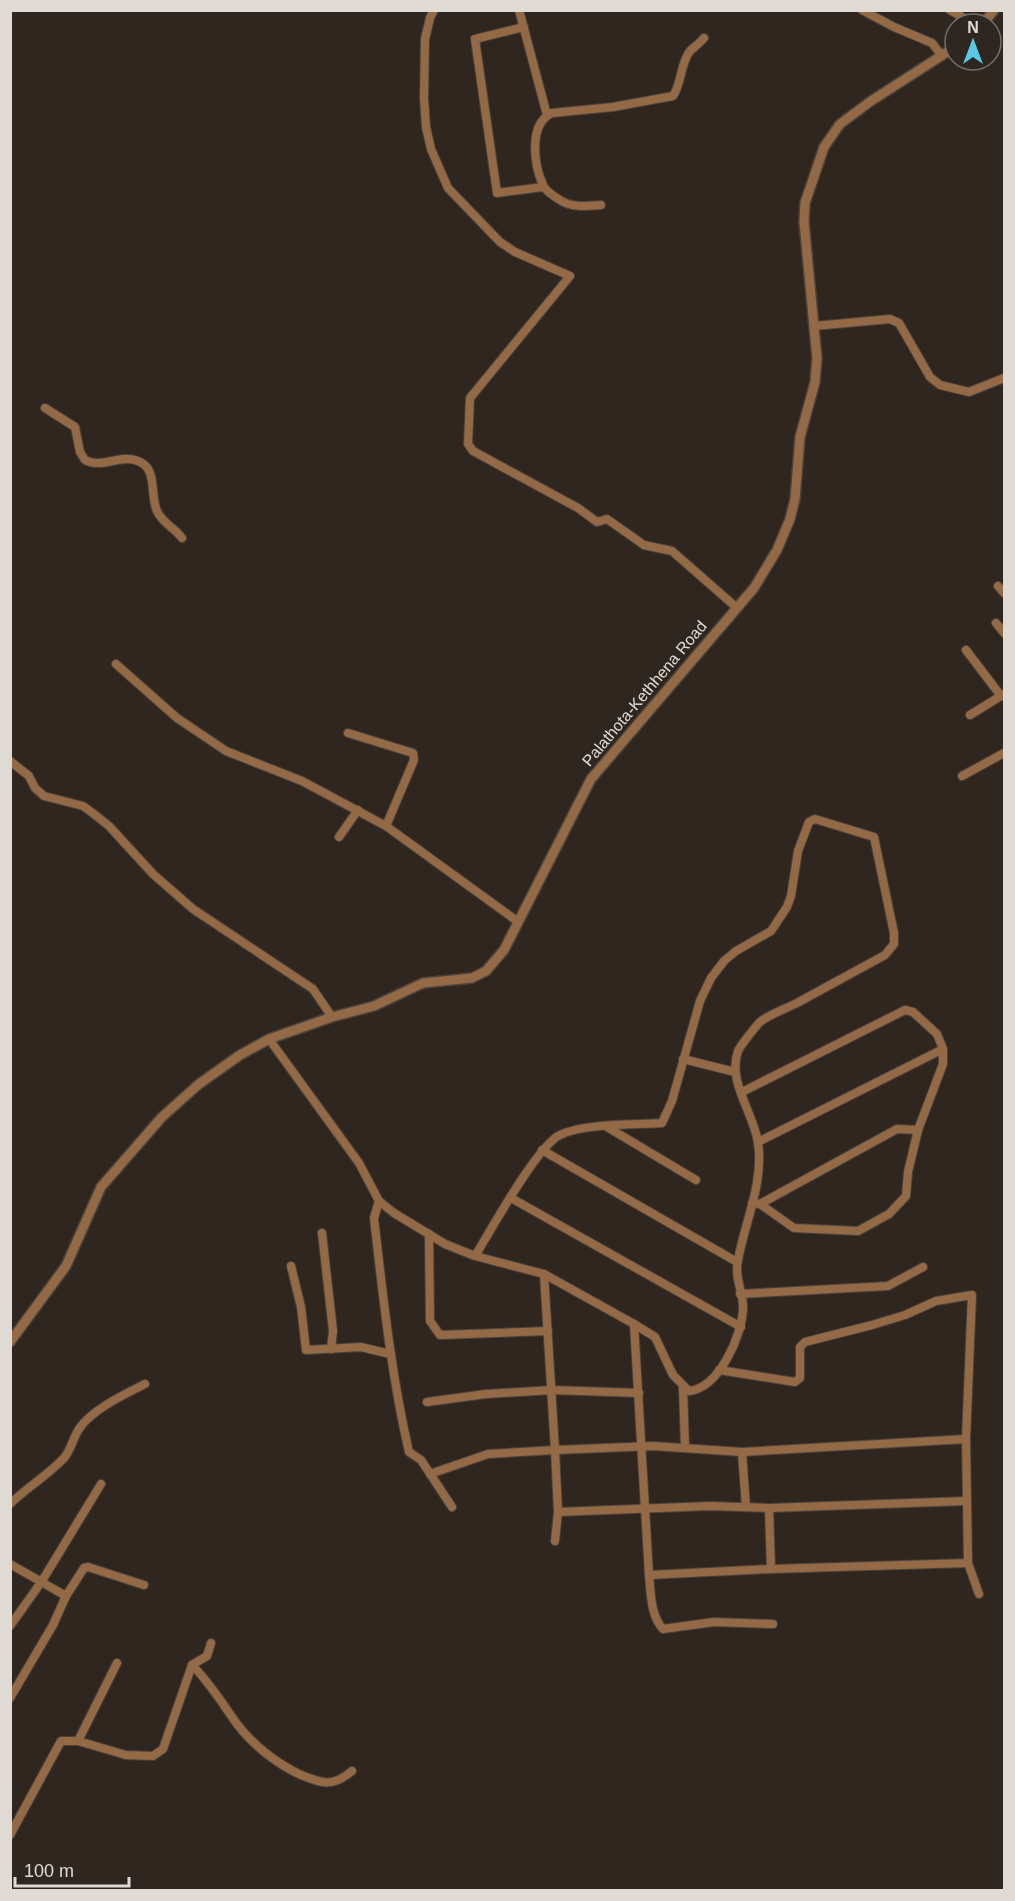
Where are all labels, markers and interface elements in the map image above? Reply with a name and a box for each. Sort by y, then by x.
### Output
north arrow [943,12,1003,72]
text: N [967,19,979,36]
street label: Palathota-Kethhena Road [579,617,710,769]
scale bar [15,1850,129,1888]
text: 100 m [24,1861,74,1881]

